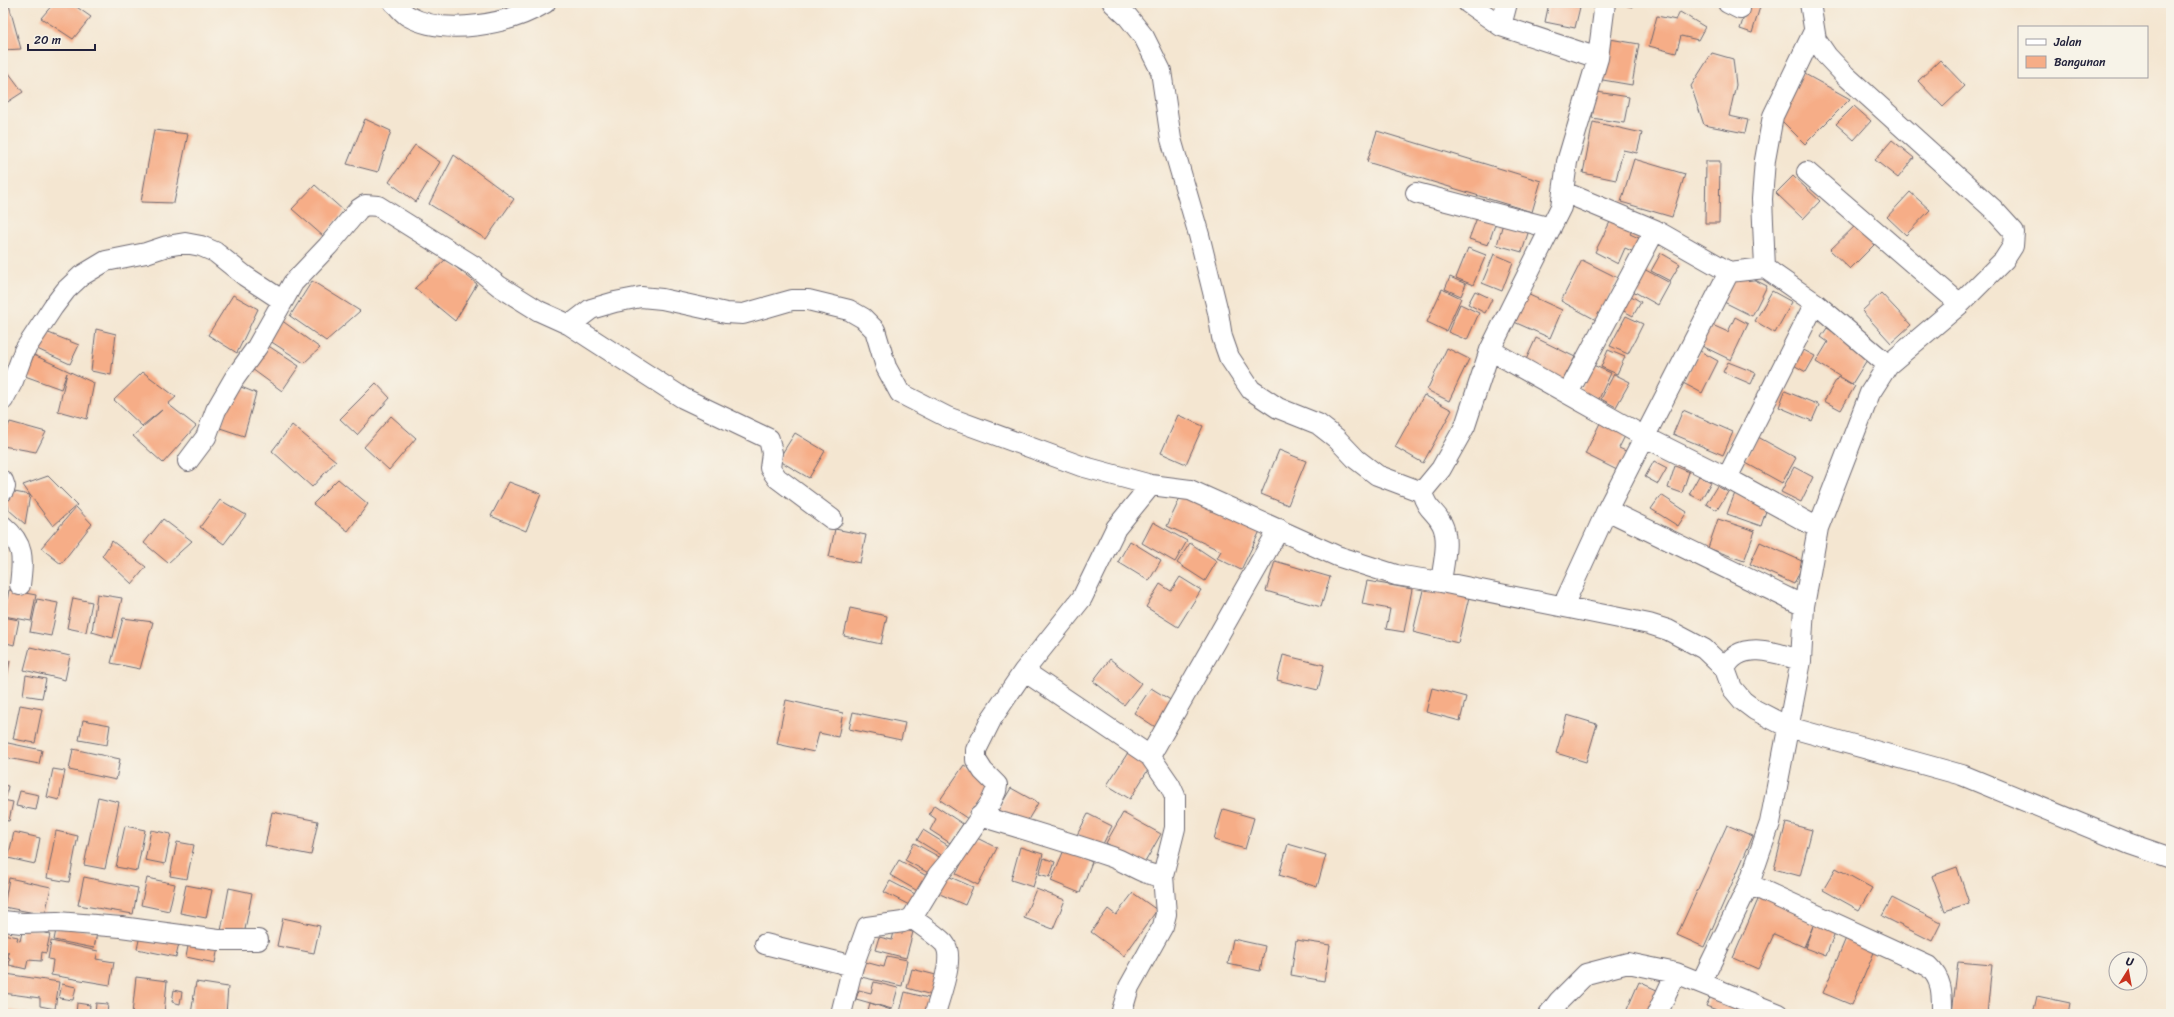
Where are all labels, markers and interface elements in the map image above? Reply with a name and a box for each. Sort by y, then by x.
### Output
scale bar [28,26,95,52]
legend [2018,26,2148,78]
text: 20 m [34,29,61,51]
text: Jalan [2053,31,2082,53]
text: Bangunan [2054,51,2106,73]
north arrow [2108,951,2148,991]
text: U [2124,952,2136,972]

